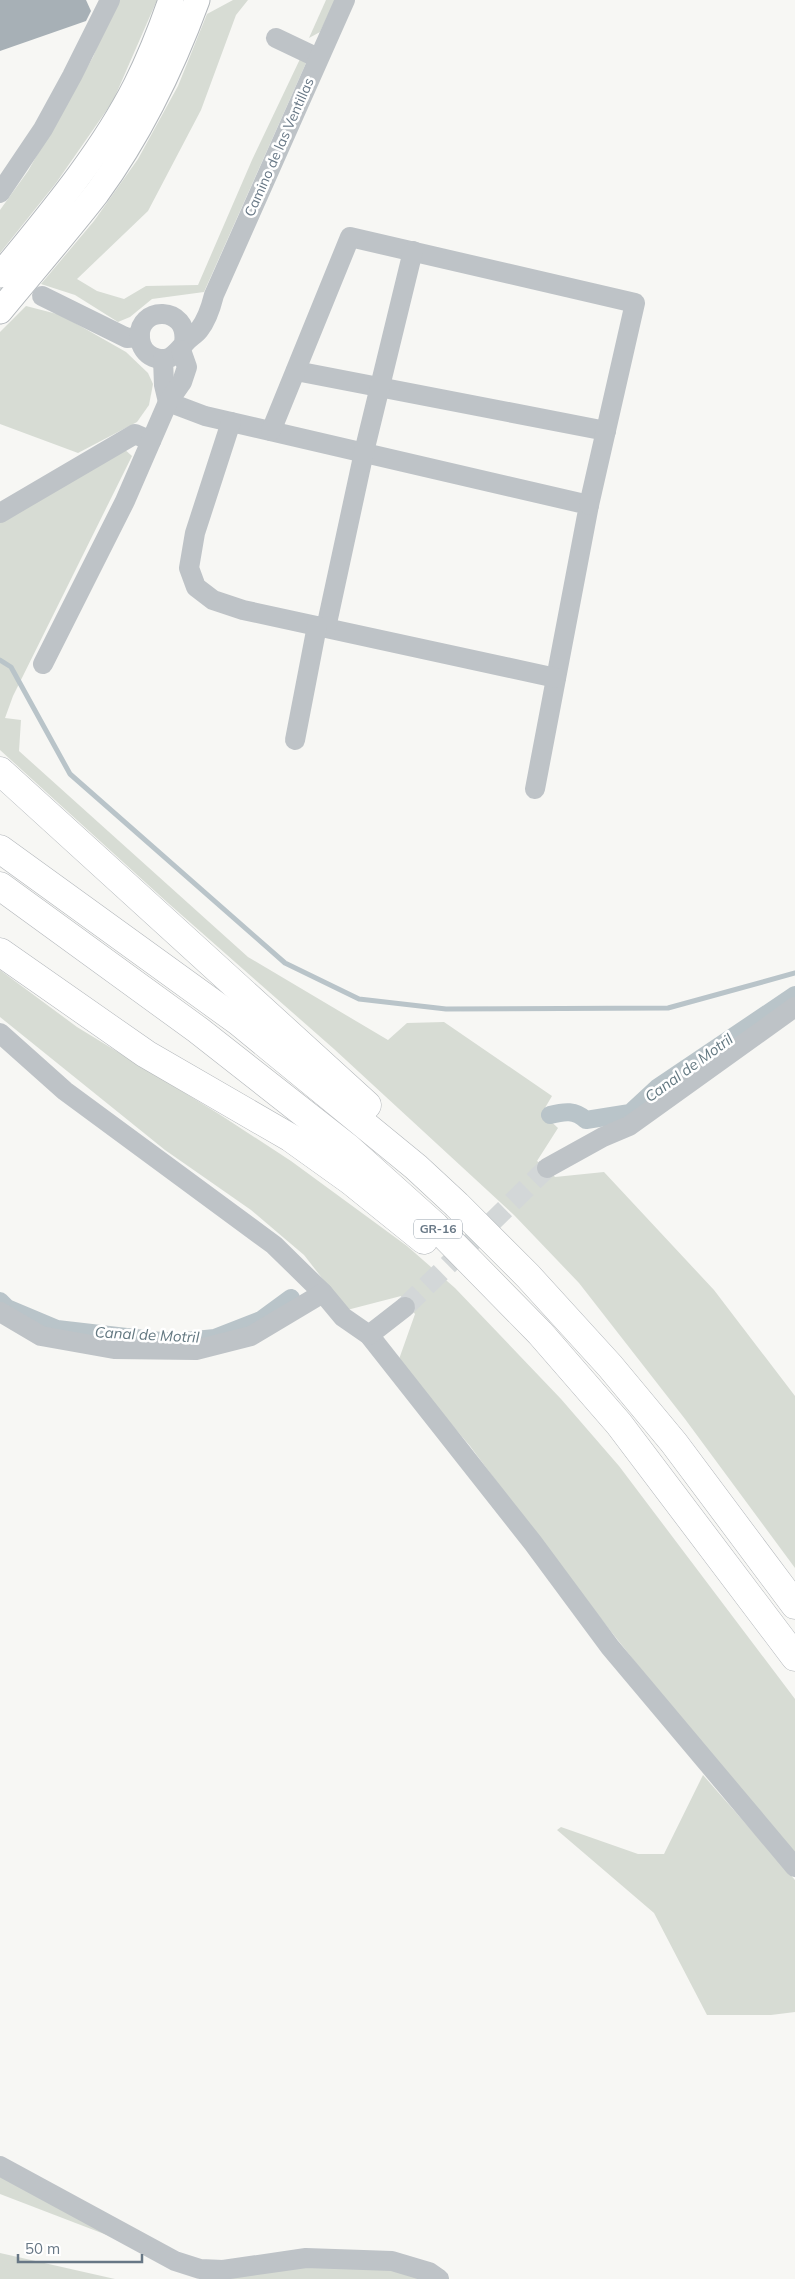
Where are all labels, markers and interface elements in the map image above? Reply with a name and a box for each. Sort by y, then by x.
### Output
street label: Camino de las Ventillas [240,75,318,219]
water label: Canal de Motril [641,1029,737,1106]
road number: GR-16 [414,1220,462,1238]
water label: Canal de Motril [94,1322,200,1347]
scale bar [18,2232,141,2264]
text: 50 m [25,2239,60,2258]

